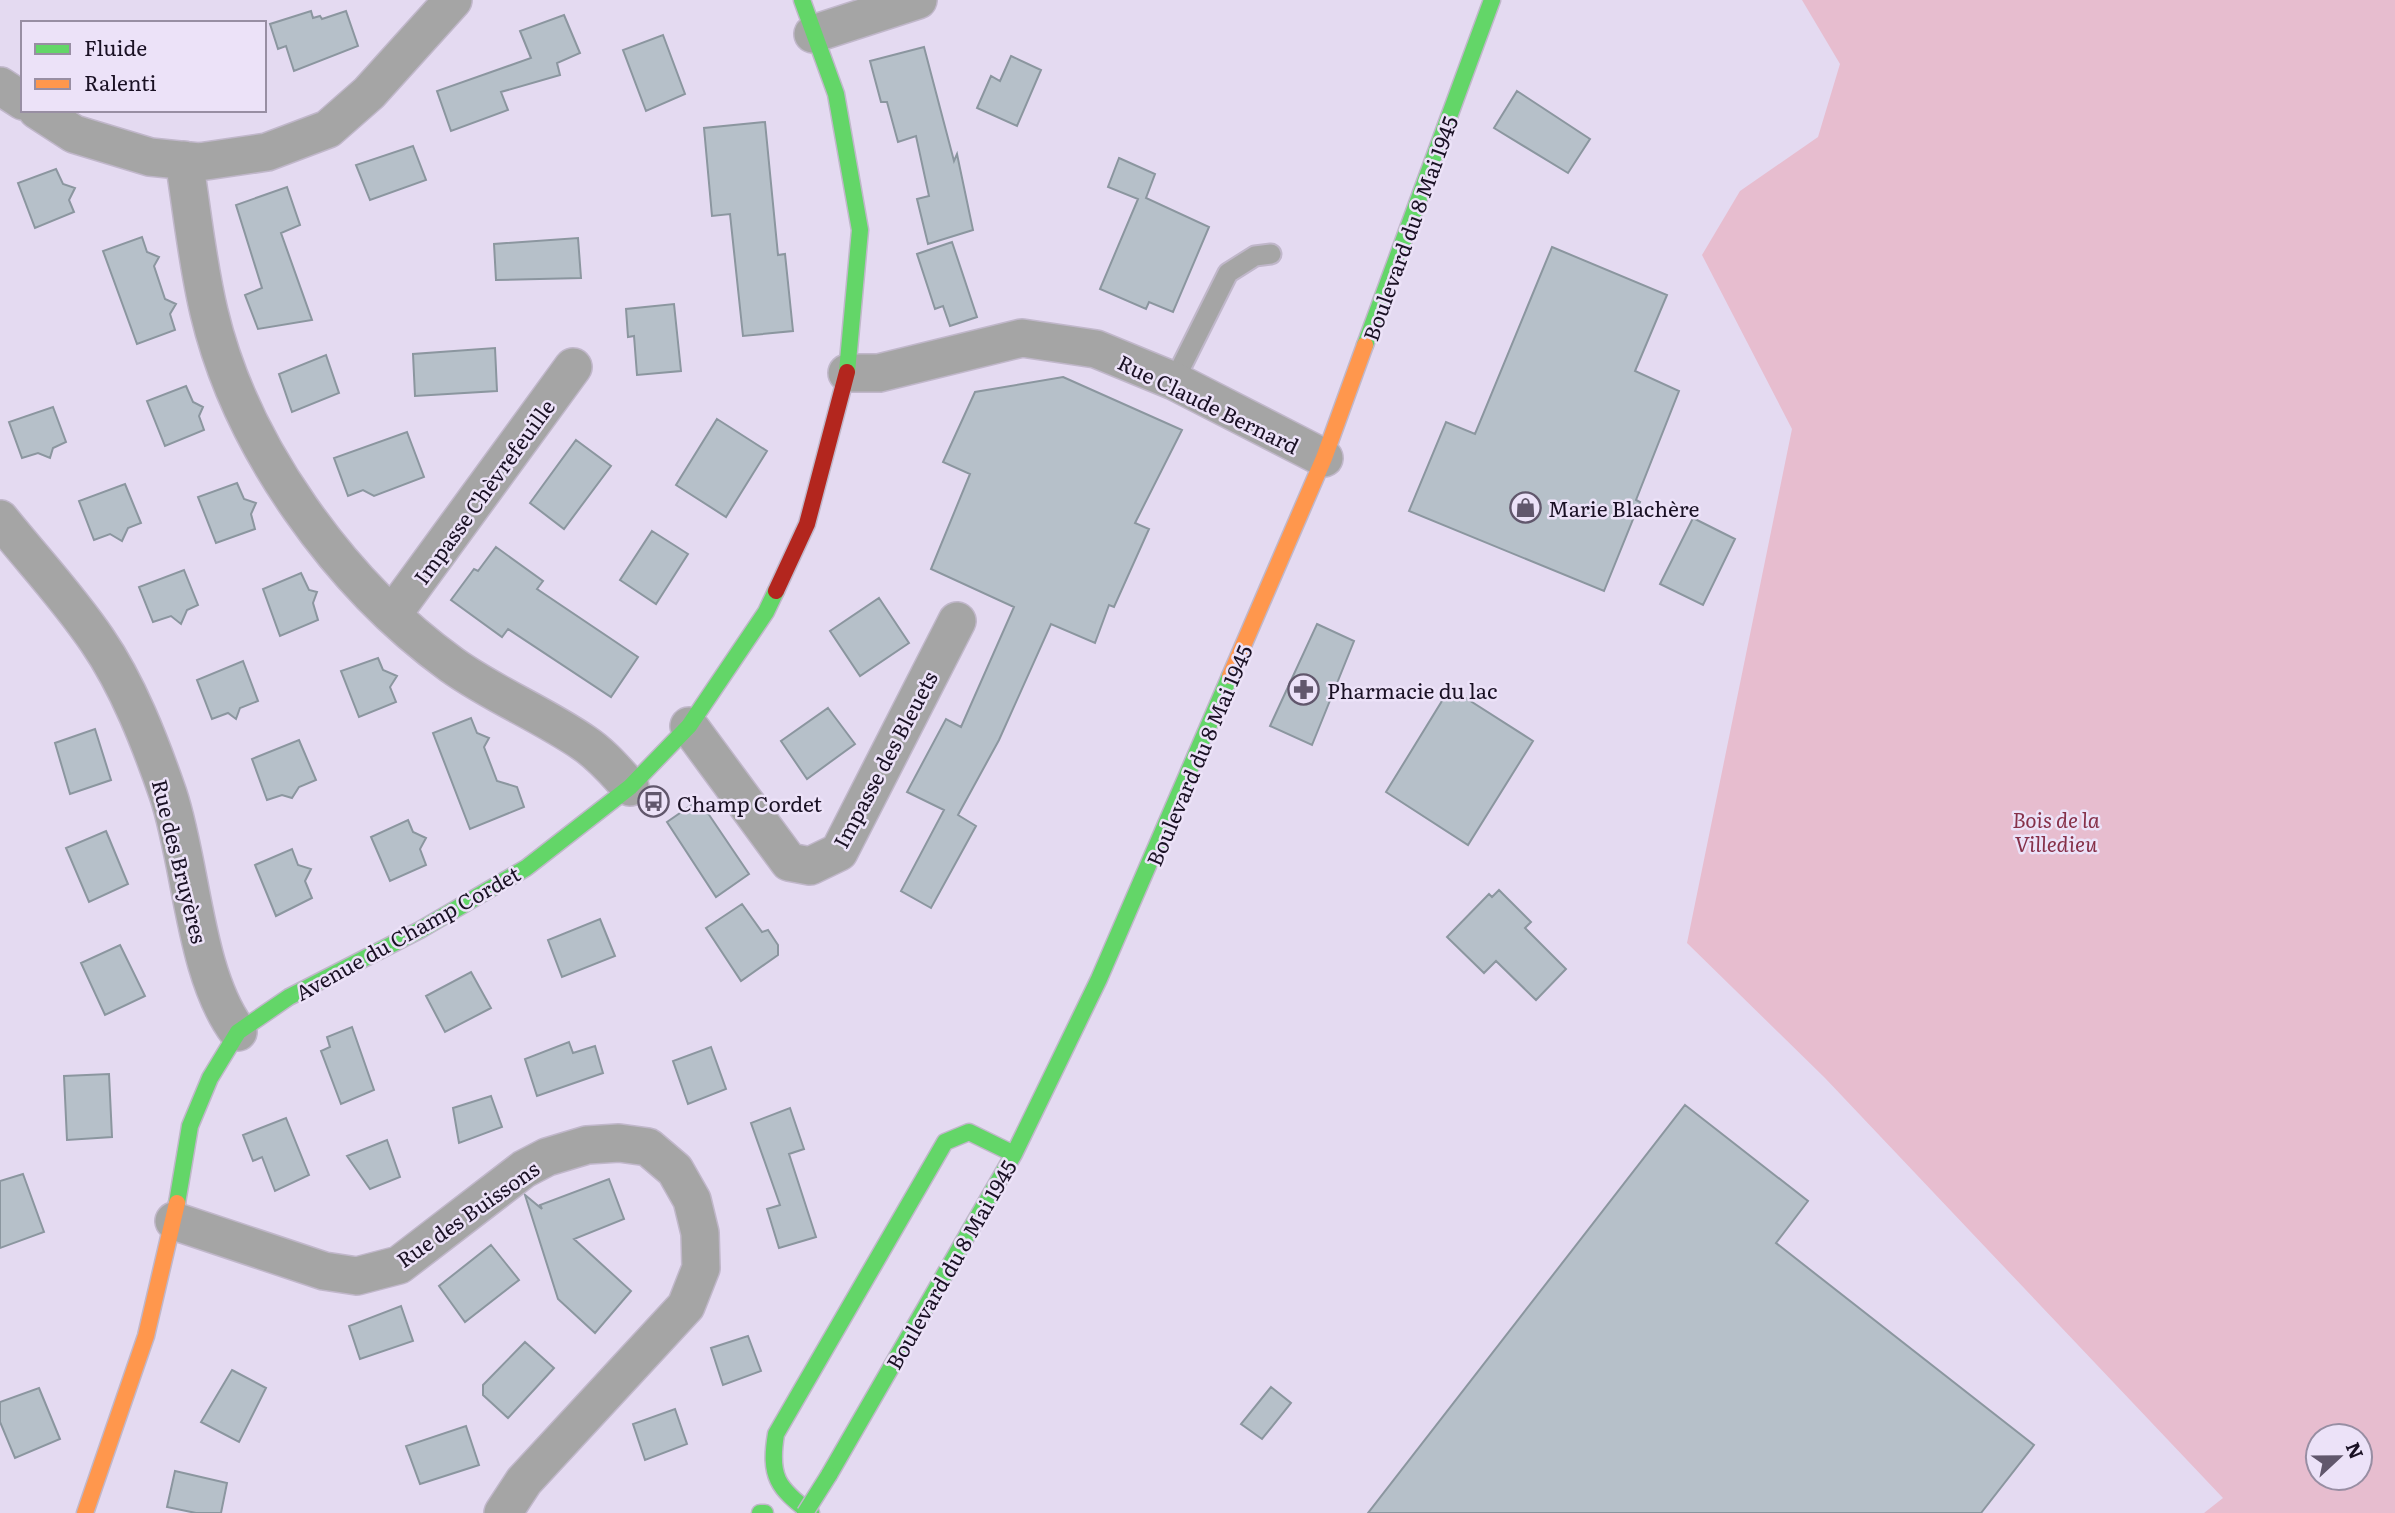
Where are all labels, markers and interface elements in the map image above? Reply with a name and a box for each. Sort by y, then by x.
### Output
legend [21,21,266,112]
text: Fluide [84,31,147,62]
text: Ralenti [84,66,157,97]
street label: Boulevard du 8 Mai 1945 [1354,111,1464,345]
street label: Rue Claude Bernard [1113,346,1305,460]
street label: Impasse Chèvrefeuille [405,392,561,590]
shop icon: Marie Blachère [1508,490,1542,524]
place label: Marie Blachère [1548,492,1699,523]
street label: Boulevard du 8 Mai 1945 [1137,640,1259,870]
street label: Impasse des Bleuets [824,665,944,853]
pharmacy icon: Pharmacie du lac [1287,672,1321,706]
place label: Pharmacie du lac [1327,674,1497,705]
street label: Rue des Bruyères [146,776,216,946]
bus stop icon: Champ Cordet [637,785,671,819]
place label: Champ Cordet [677,787,823,818]
park label: Bois de la Villedieu [2012,803,2100,858]
street label: Avenue du Champ Cordet [289,857,526,1007]
street label: Rue des Buissons [389,1152,545,1274]
street label: Boulevard du 8 Mai 1945 [877,1153,1023,1375]
north arrow [2304,1422,2374,1492]
text: N [2340,1438,2372,1463]

